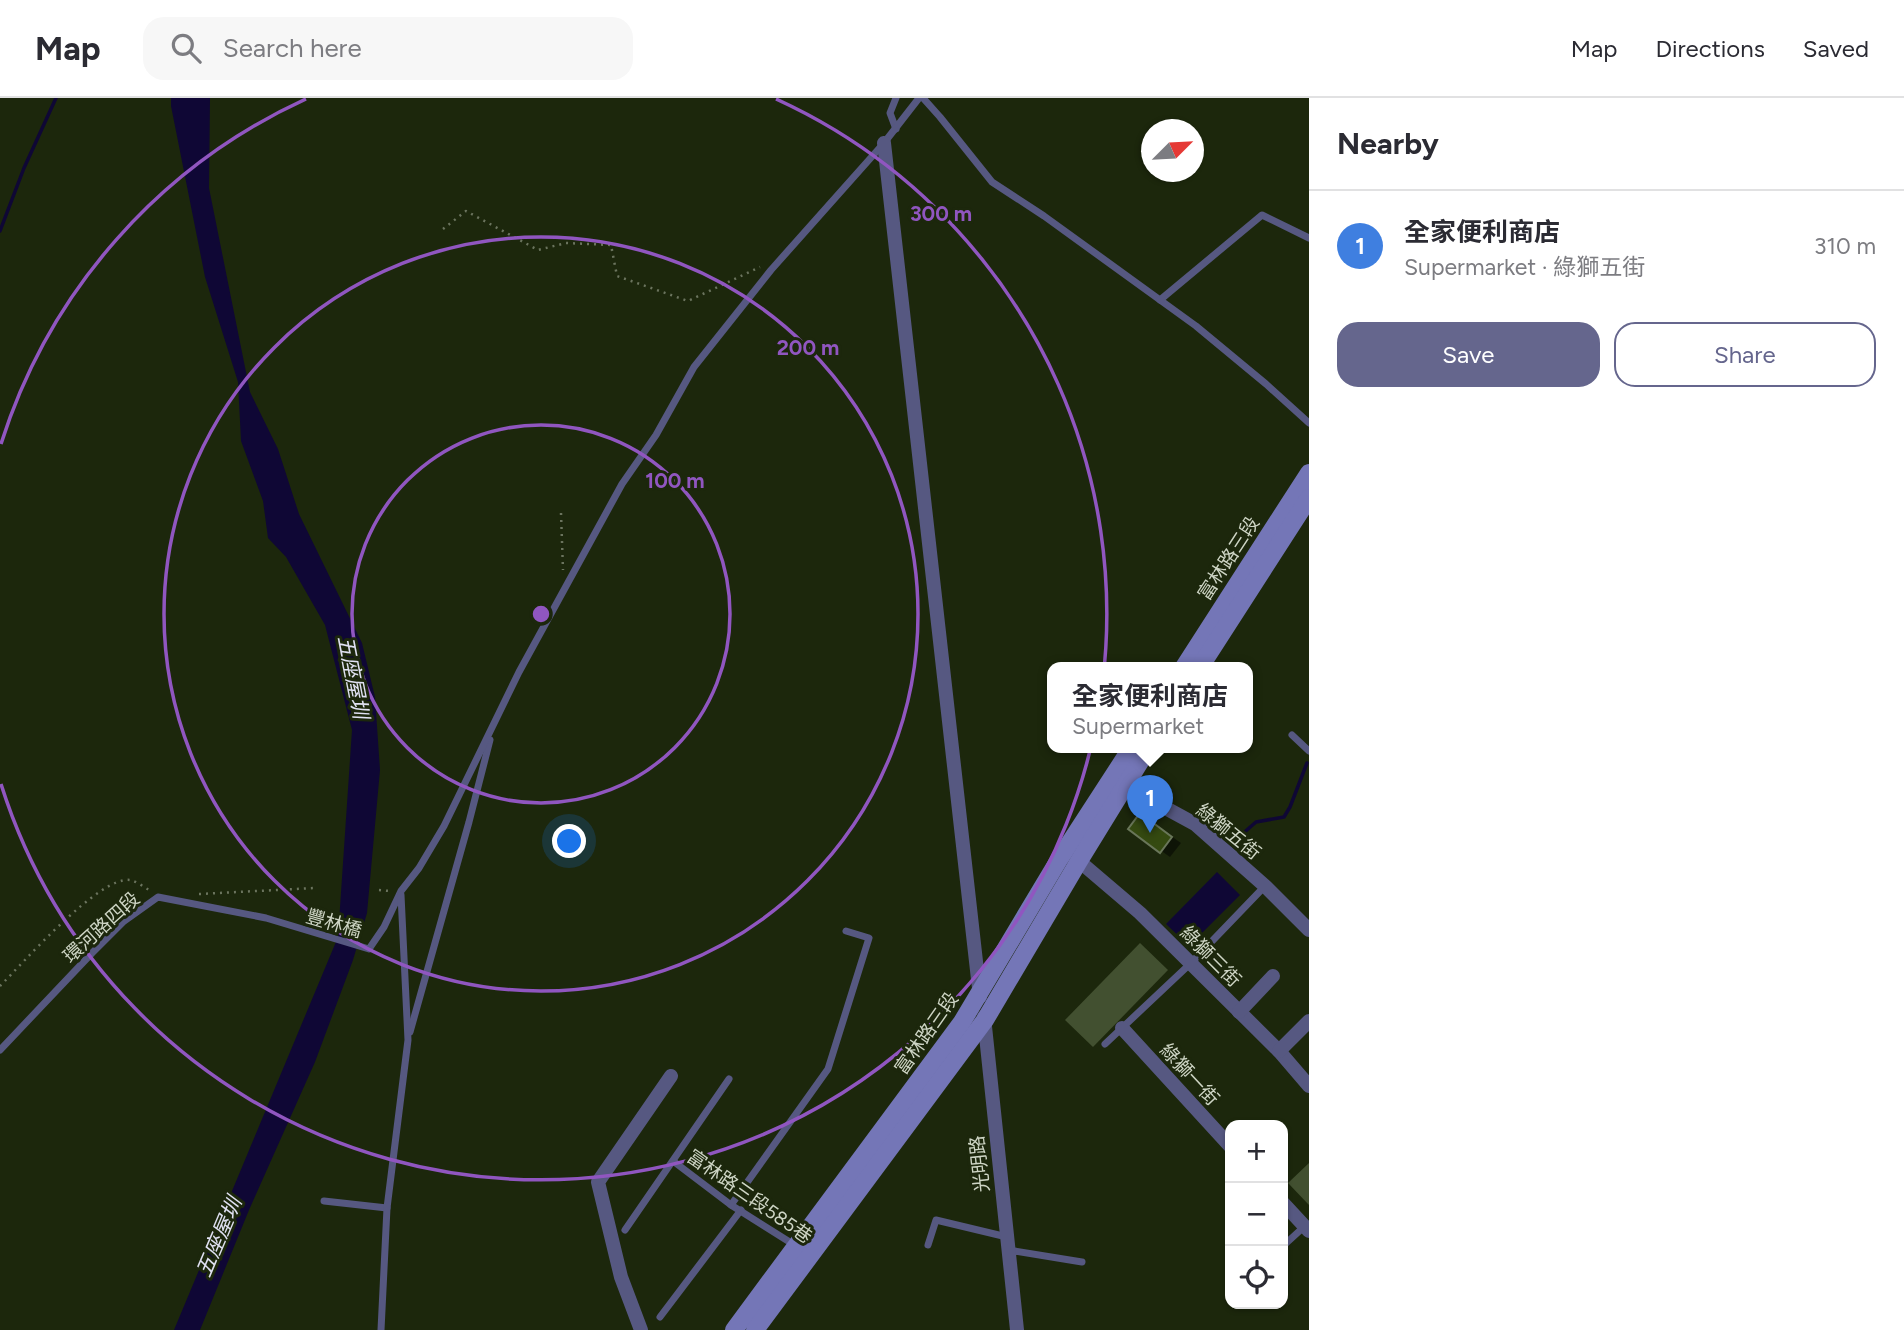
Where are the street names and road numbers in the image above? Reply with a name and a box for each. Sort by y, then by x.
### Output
street label: 富林路三段 [1193,512,1264,604]
street label: 綠獅五街 [1192,799,1265,864]
street label: 環河路四段 [58,887,144,968]
street label: 豐林橋 [303,905,364,942]
street label: 綠獅三街 [1176,921,1246,991]
street label: 富林路三段 [890,988,963,1079]
street label: 綠獅一街 [1155,1039,1224,1110]
street label: 光明路 [965,1134,994,1194]
street label: 富林路三段585巷 [683,1145,817,1248]

